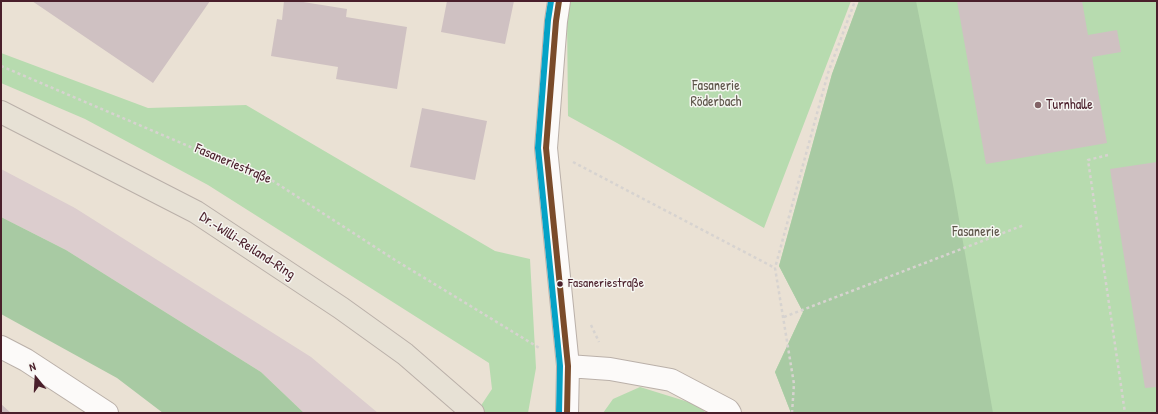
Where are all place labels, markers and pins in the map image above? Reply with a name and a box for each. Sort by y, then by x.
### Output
place label: Turnhalle [1046,97,1093,113]
marker: Turnhalle [1033,100,1043,110]
place label: Fasaneriestraße [568,276,644,292]
marker: Fasaneriestraße [555,279,565,289]

